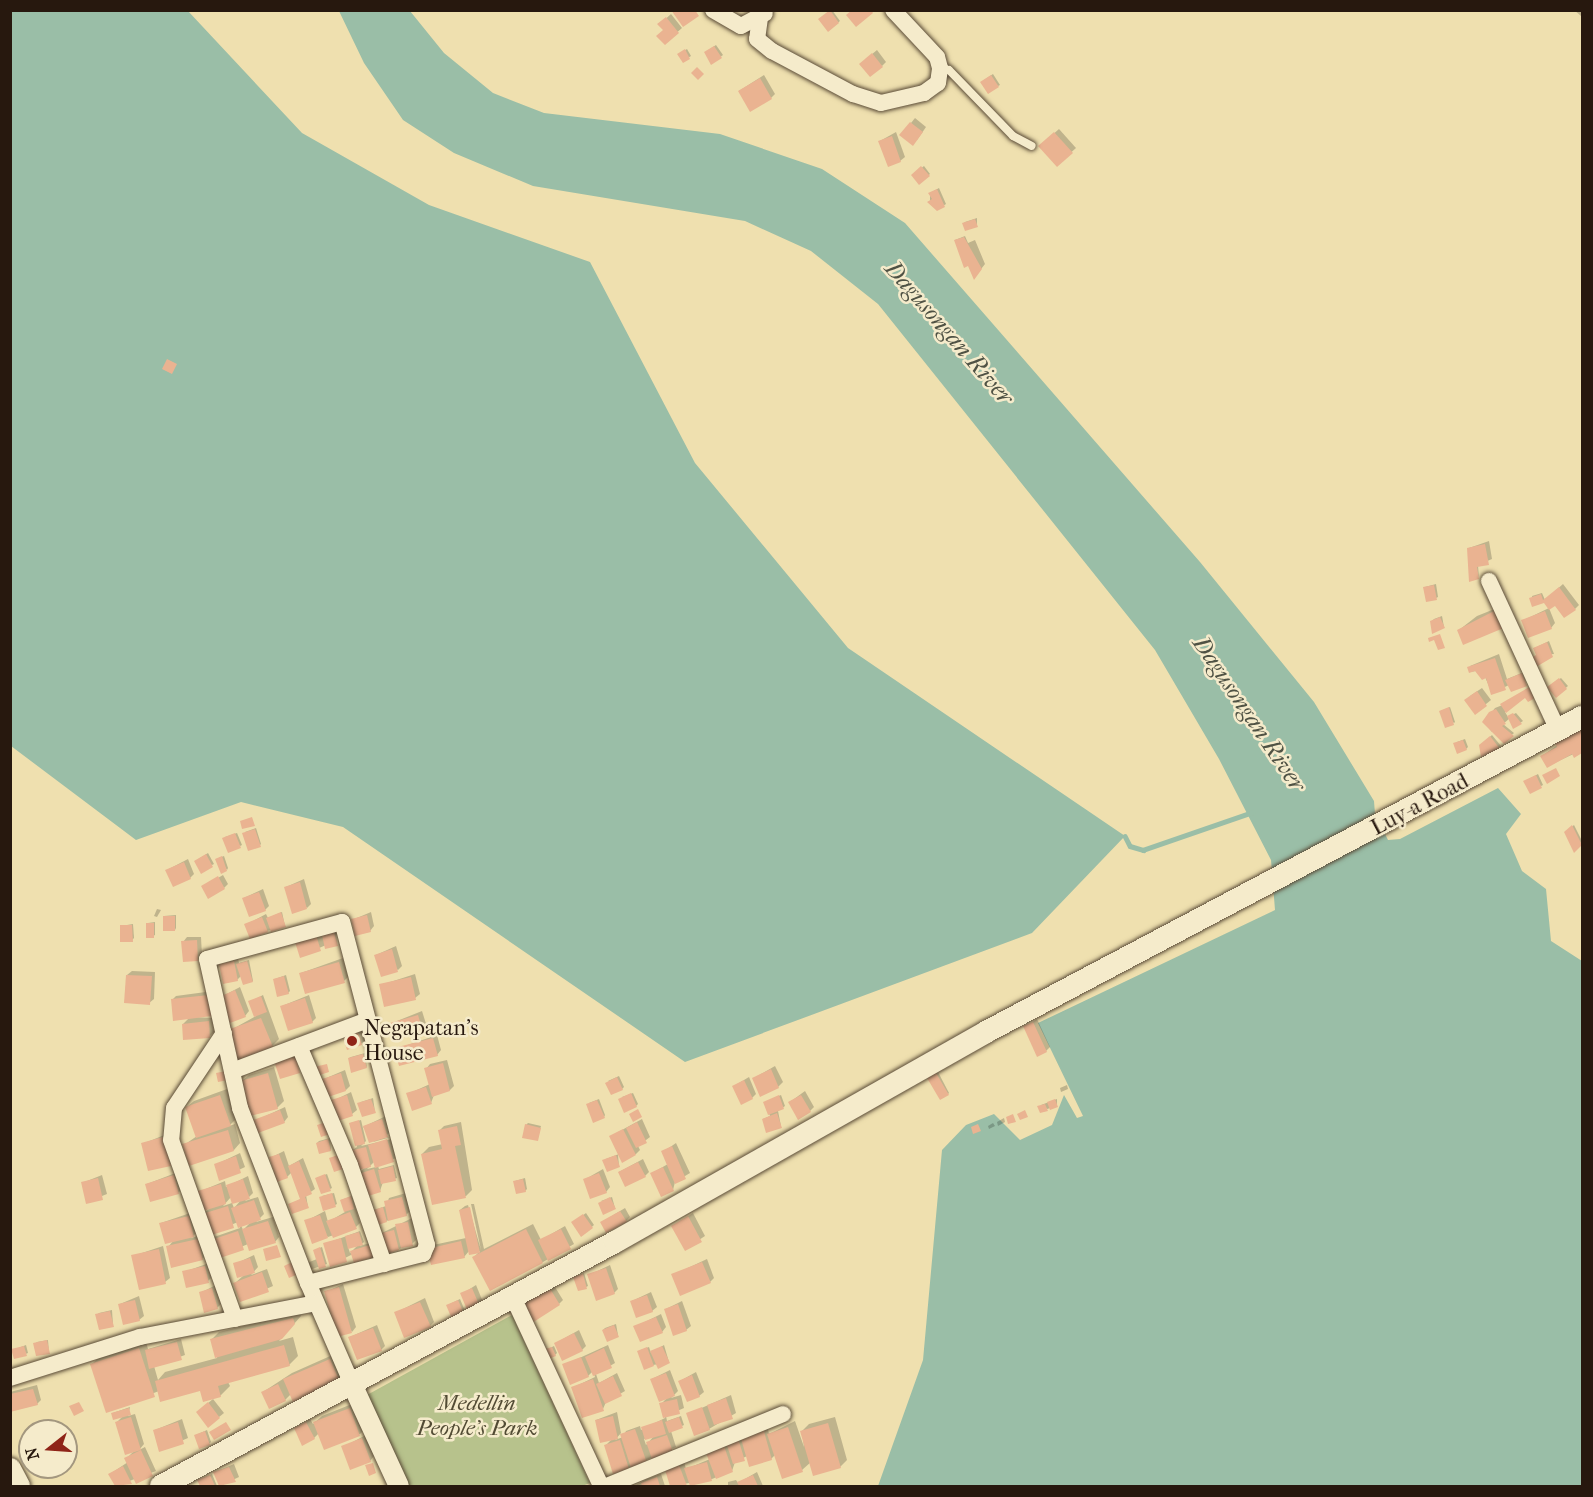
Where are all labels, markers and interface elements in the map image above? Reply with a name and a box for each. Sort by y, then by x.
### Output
water label: Dagusongan River [879,255,1019,411]
water label: Dagusongan River [1186,631,1312,797]
street label: Luy-a Road [1367,768,1473,842]
place label: Negapatan's House [364,1015,479,1066]
marker: Negapatan's House [345,1034,359,1048]
park label: Medellin People's Park [417,1390,537,1442]
north arrow [18,1419,78,1479]
text: N [21,1445,43,1462]

